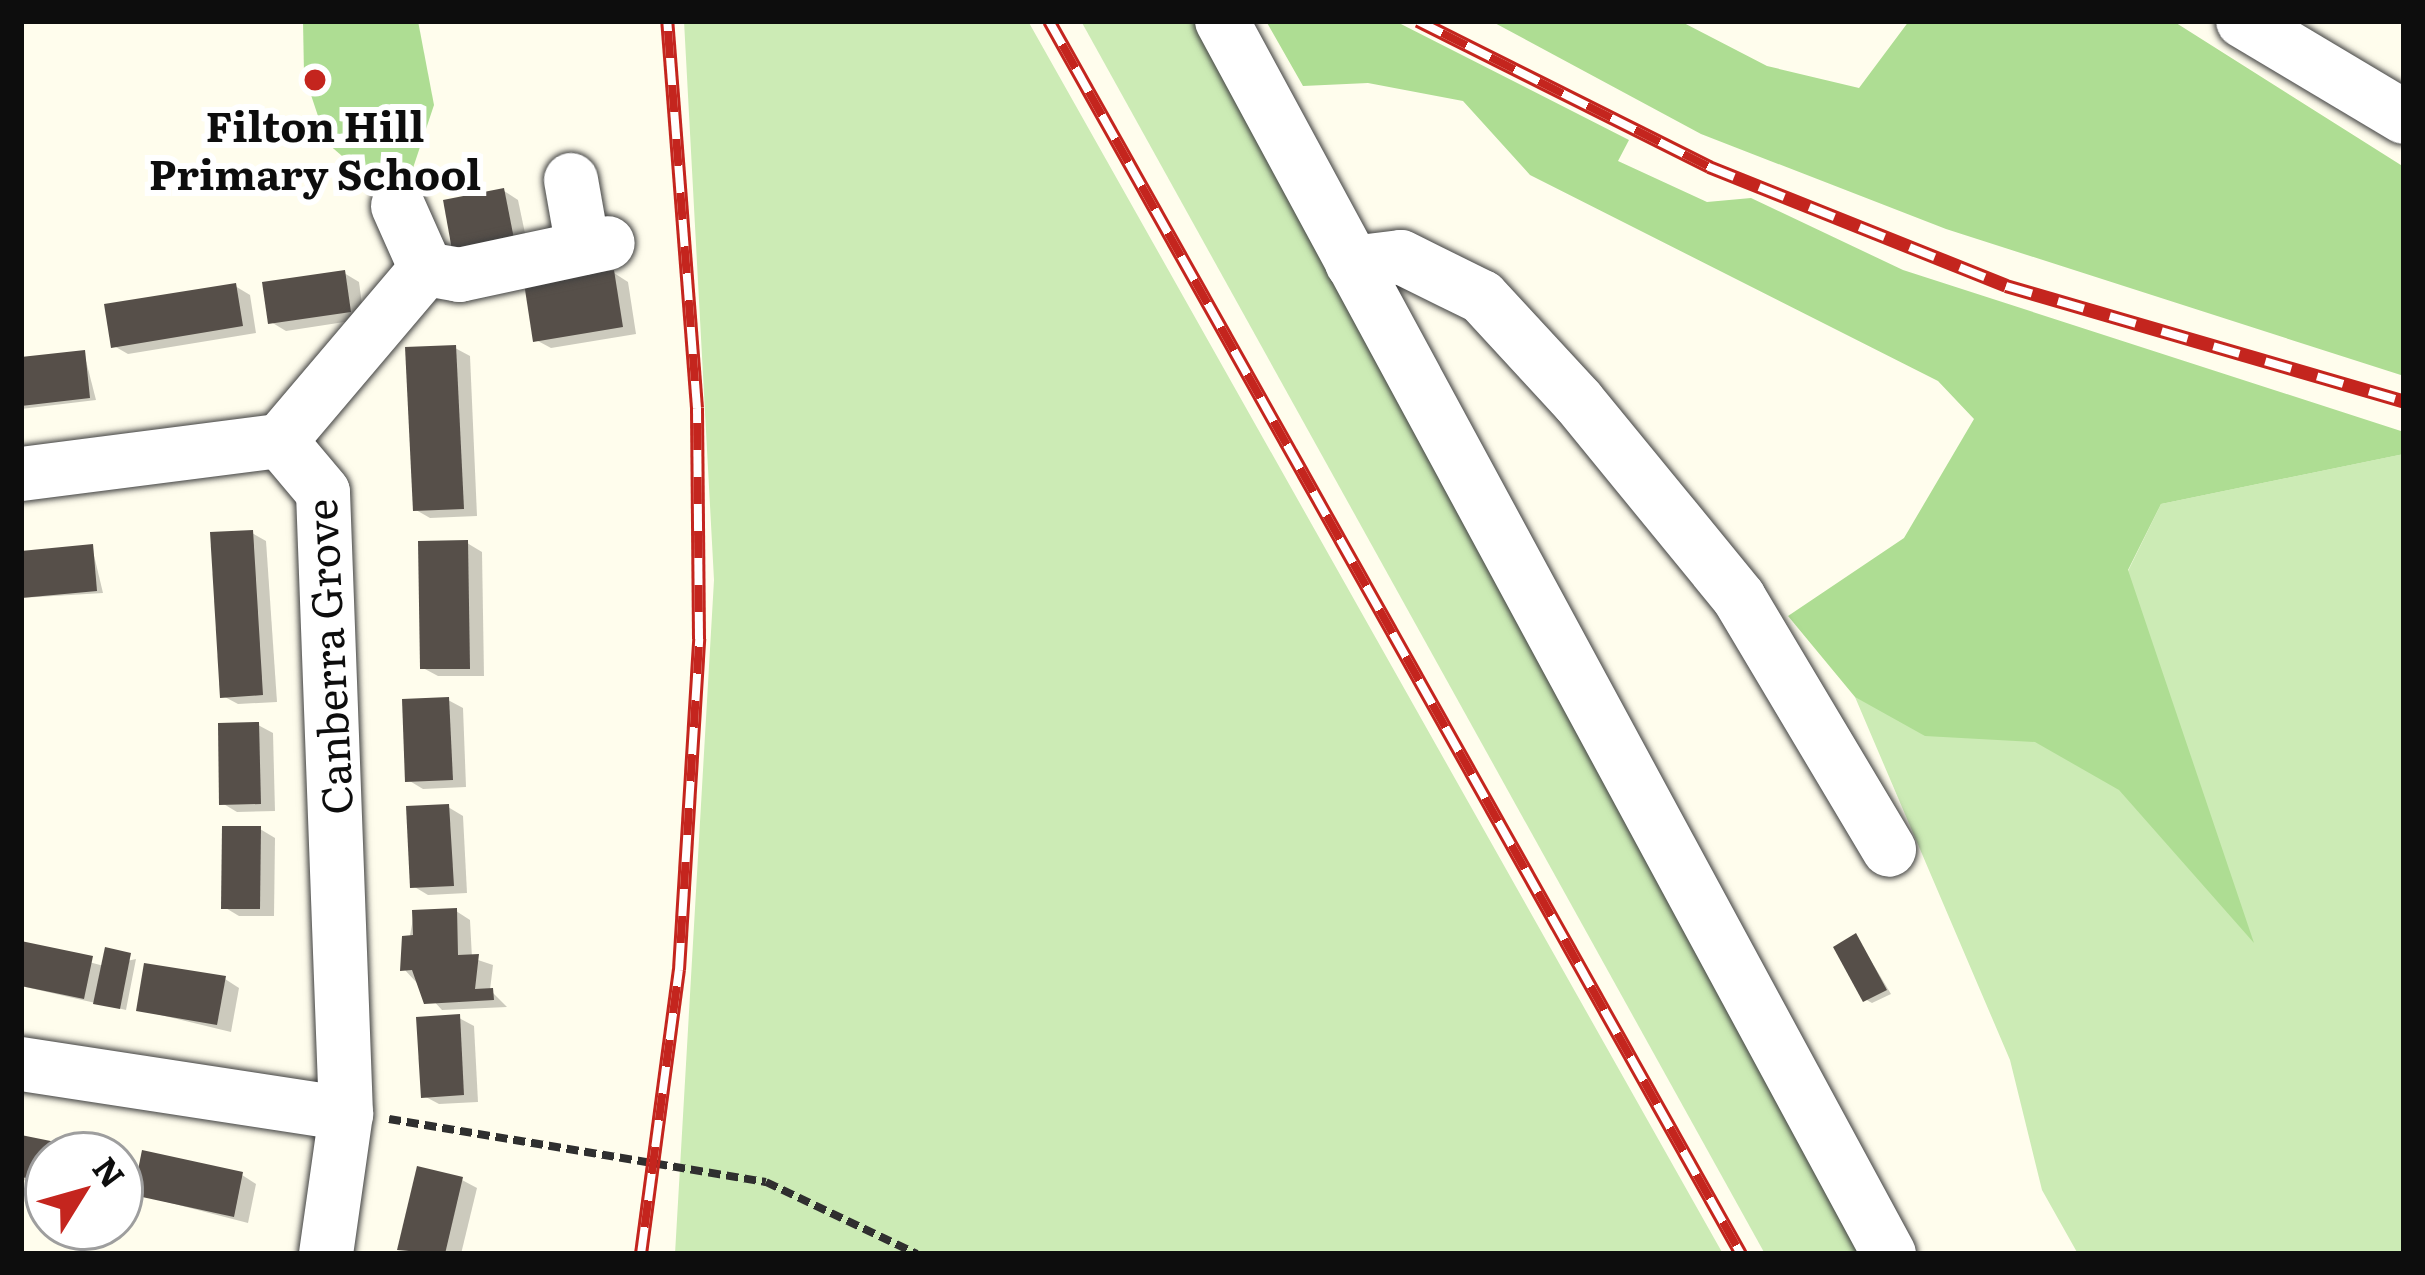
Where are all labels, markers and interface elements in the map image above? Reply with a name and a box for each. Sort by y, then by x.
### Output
marker: Filton Hill Primary School [302,67,328,93]
place label: Filton Hill Primary School [149,99,481,198]
street label: Canberra Grove [294,498,360,816]
north arrow [24,1131,144,1251]
text: N [83,1145,139,1197]

